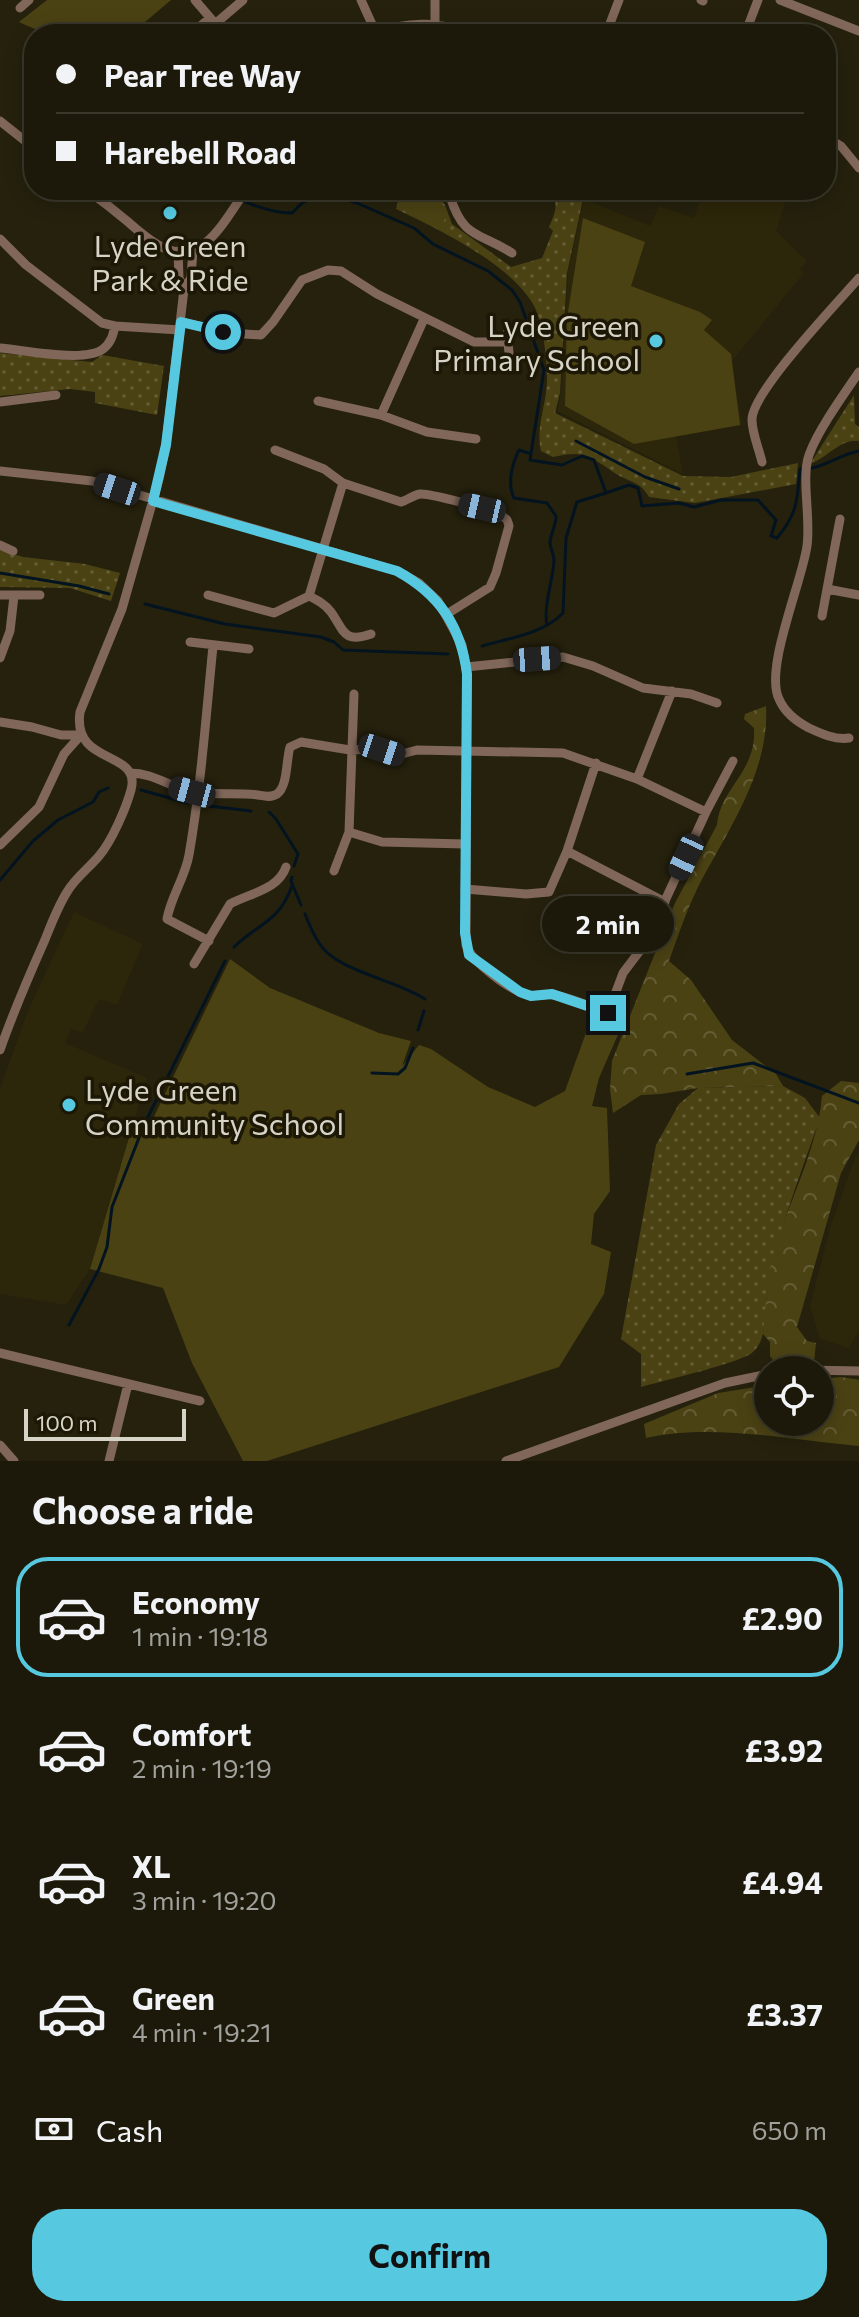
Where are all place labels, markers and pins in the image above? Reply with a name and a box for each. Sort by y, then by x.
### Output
marker: Lyde Green Park & Ride [161,204,179,222]
place label: Lyde Green Park & Ride [91,226,249,297]
place label: Lyde Green Primary School [433,306,640,377]
marker: Lyde Green Primary School [647,332,665,350]
place label: Lyde Green Community School [85,1070,344,1141]
marker: Lyde Green Community School [60,1096,78,1114]

